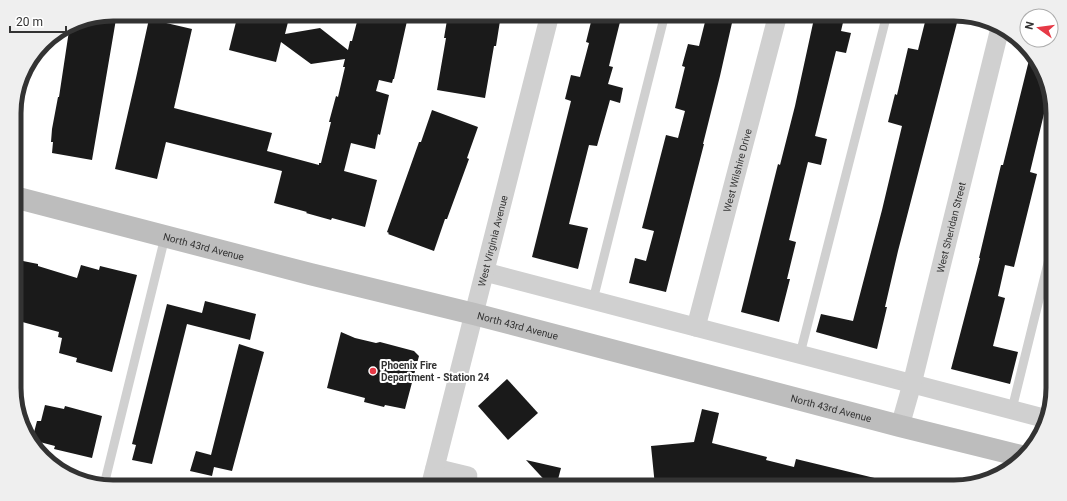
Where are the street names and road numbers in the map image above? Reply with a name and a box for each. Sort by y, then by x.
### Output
street label: West Wilshire Drive [721,128,753,213]
street label: West Sheridan Street [934,181,967,274]
street label: West Virginia Avenue [476,194,509,288]
street label: North 43rd Avenue [162,231,245,262]
street label: North 43rd Avenue [476,310,559,341]
street label: North 43rd Avenue [790,392,873,424]

